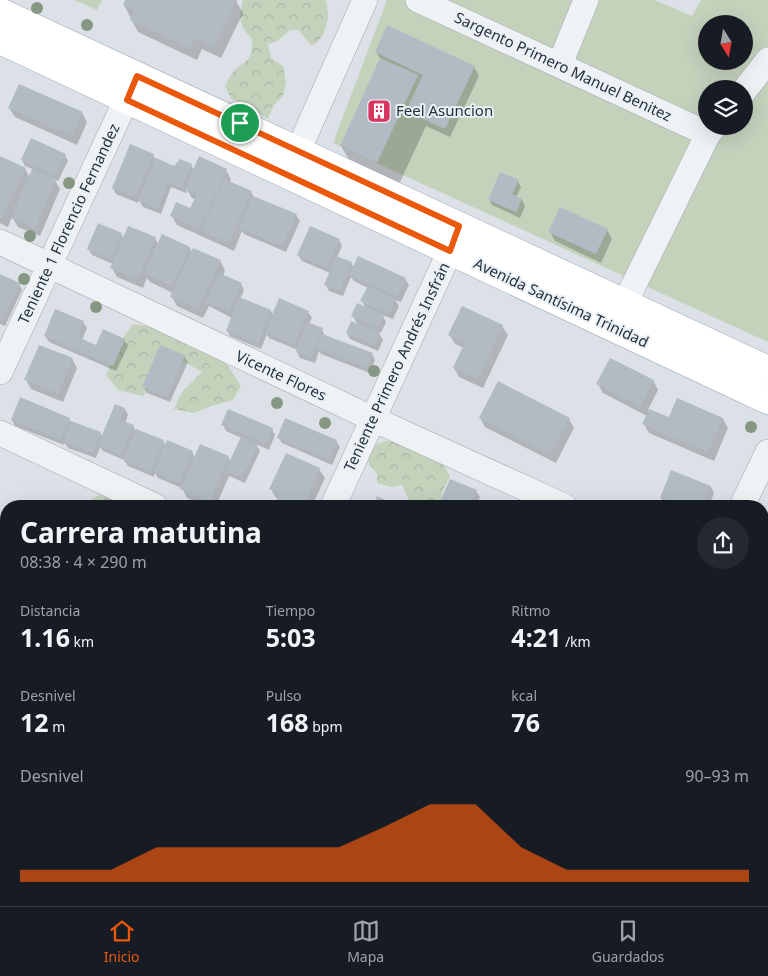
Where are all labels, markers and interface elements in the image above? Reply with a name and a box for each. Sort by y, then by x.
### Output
street label: Sargento Primero Manuel Benitez [452,7,675,125]
north arrow [698,15,752,70]
map controls [698,15,753,135]
button: layers [698,80,753,135]
building icon: Feel Asuncion [366,98,392,124]
place label: Feel Asuncion [396,100,493,120]
pin [219,102,261,144]
icon: arrive [226,109,254,137]
street label: Teniente 1 Florencio Fernandez [13,120,123,327]
street label: Avenida Santísima Trinidad [471,253,652,351]
street label: Teniente Primero Andrés Insfrán [339,259,453,474]
street label: Vicente Flores [233,345,330,405]
text: Carrera matutina [20,513,262,551]
button: share [697,517,749,569]
text: 08:38 · 4 × 290 m [20,551,147,573]
text: Distancia [20,601,80,620]
text: Tiempo [266,601,315,620]
text: Ritmo [511,601,550,620]
text: 1.16 [20,620,70,654]
text: 5:03 [266,620,316,654]
text: 4:21 [511,620,561,654]
text: km [70,632,94,651]
text: /km [561,632,591,651]
text: Desnivel [20,686,76,705]
text: Pulso [266,686,302,705]
text: kcal [511,686,537,705]
text: 12 [20,705,49,739]
text: 168 [266,705,309,739]
text: 76 [511,705,540,739]
text: m [49,717,65,736]
text: bpm [309,717,343,736]
text: Desnivel [20,765,84,787]
text: 90–93 m [685,765,749,787]
tab: Inicio [104,917,140,966]
tab: Mapa [347,917,384,966]
tab: Guardados [592,917,664,966]

